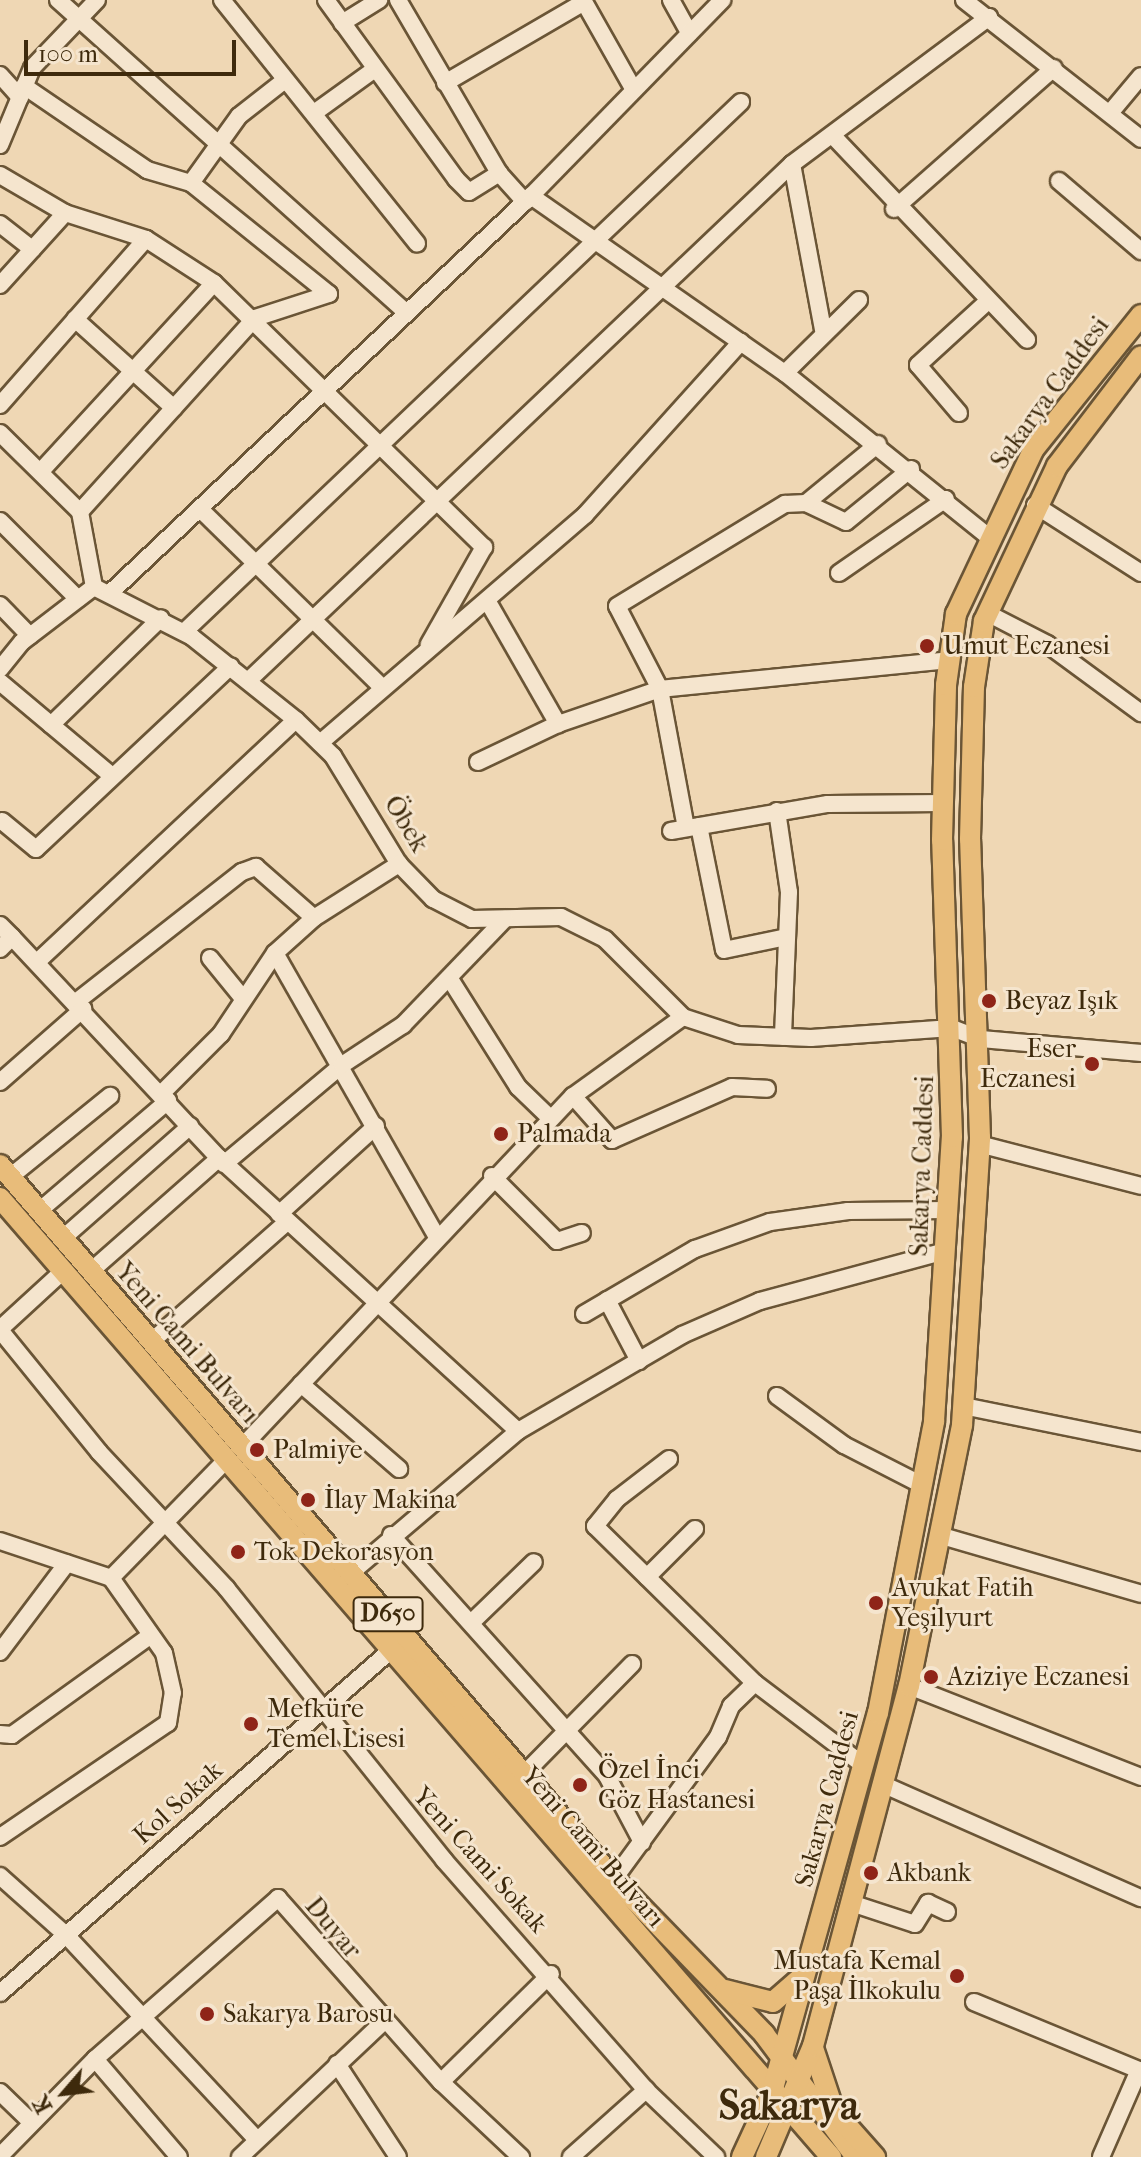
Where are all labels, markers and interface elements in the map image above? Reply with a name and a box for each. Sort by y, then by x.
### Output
scale bar [28,24,240,74]
text: 100 m [38,40,98,68]
street label: Sakarya Caddesi [984,311,1116,475]
place label: Umut Eczanesi [943,630,1110,662]
marker: Umut Eczanesi [918,637,936,655]
street label: Öbek [377,790,435,858]
place label: Beyaz Işık [1005,985,1118,1017]
marker: Beyaz Işık [980,992,998,1010]
place label: Eser Eczanesi [980,1033,1076,1094]
marker: Eser Eczanesi [1083,1055,1101,1073]
street label: Sakarya Caddesi [903,1075,941,1257]
place label: Palmada [517,1118,611,1150]
marker: Palmada [492,1125,510,1143]
street label: Yeni Cami Bulvarı [109,1256,265,1430]
place label: Palmiye [273,1434,363,1466]
marker: Palmiye [248,1441,266,1459]
place label: İlay Makina [324,1484,456,1516]
marker: İlay Makina [299,1491,317,1509]
place label: Tok Dekorasyon [254,1536,434,1568]
marker: Tok Dekorasyon [229,1543,247,1561]
place label: Avukat Fatih Yeşilyurt [892,1572,1034,1634]
road number: D650 [352,1594,424,1634]
marker: Avukat Fatih Yeşilyurt [867,1594,885,1612]
place label: Aziziye Eczanesi [947,1661,1129,1693]
marker: Aziziye Eczanesi [922,1668,940,1686]
place label: Mefküre Temel Lisesi [267,1693,405,1754]
street label: Sakarya Caddesi [789,1708,865,1890]
marker: Mefküre Temel Lisesi [242,1715,260,1733]
place label: Özel İnci Göz Hastanesi [598,1754,755,1816]
street label: Kol Sokak [127,1755,229,1851]
street label: Yeni Cami Bulvarı [515,1760,671,1934]
marker: Özel İnci Göz Hastanesi [569,1774,591,1796]
street label: Yeni Cami Sokak [406,1780,554,1940]
place label: Akbank [887,1857,971,1889]
marker: Akbank [862,1864,880,1882]
street label: Duyar [298,1891,368,1965]
place label: Mustafa Kemal Paşa İlkokulu [774,1945,941,2006]
marker: Mustafa Kemal Paşa İlkokulu [948,1967,966,1985]
place label: Sakarya Barosu [223,1998,393,2030]
marker: Sakarya Barosu [198,2005,216,2023]
north arrow [24,2053,104,2133]
district label: Sakarya [718,2081,860,2131]
text: K [28,2091,58,2117]

